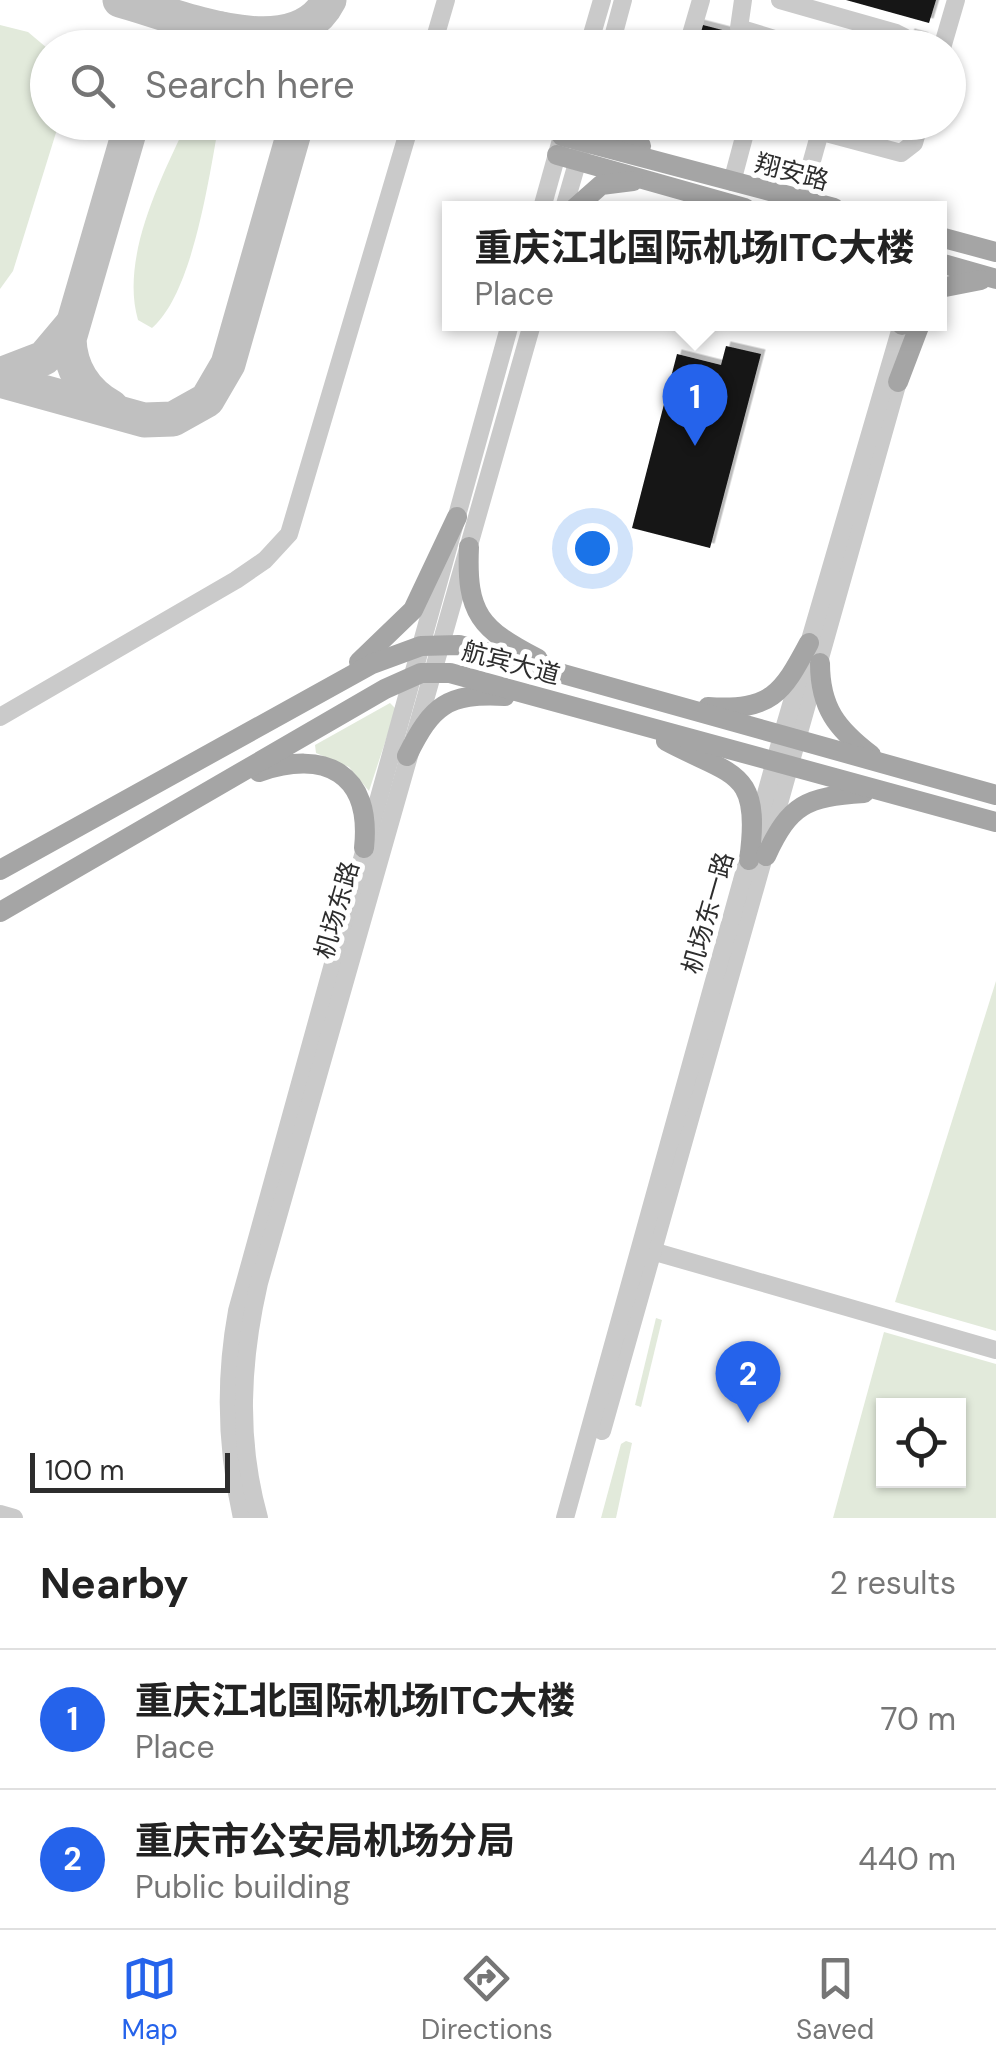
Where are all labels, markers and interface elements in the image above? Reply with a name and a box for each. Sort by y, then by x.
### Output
search box [30,30,966,140]
icon: search [65,58,120,113]
text: Search here [145,60,355,110]
street label: 翔安路 [751,146,833,198]
popup [442,201,947,331]
text: 重庆江北国际机场ITC大楼 [474,223,915,273]
text: Place [474,273,554,315]
pin: 1 [662,364,728,446]
your location [567,523,618,574]
street label: 航宾大道 [458,634,564,692]
street label: 机场东一路 [675,848,741,978]
street label: 机场东路 [307,857,367,963]
pin: 2 [716,1340,780,1423]
map controls [876,1398,966,1488]
button: locate [876,1398,966,1488]
scale bar [30,1448,230,1492]
text: 100 m [45,1452,124,1489]
text: Nearby [40,1556,189,1611]
text: 2 results [830,1562,956,1604]
text: 重庆江北国际机场ITC大楼 [135,1676,575,1726]
text: 1 [67,1698,78,1740]
text: 70 m [880,1698,956,1740]
text: Place [135,1726,215,1768]
text: 重庆市公安局机场分局 [135,1816,515,1866]
text: 2 [63,1838,82,1880]
text: 440 m [858,1838,956,1880]
text: Public building [135,1866,351,1908]
tab: Map [122,1951,178,2048]
tab: Directions [421,1951,553,2048]
tab: Saved [796,1951,874,2048]

